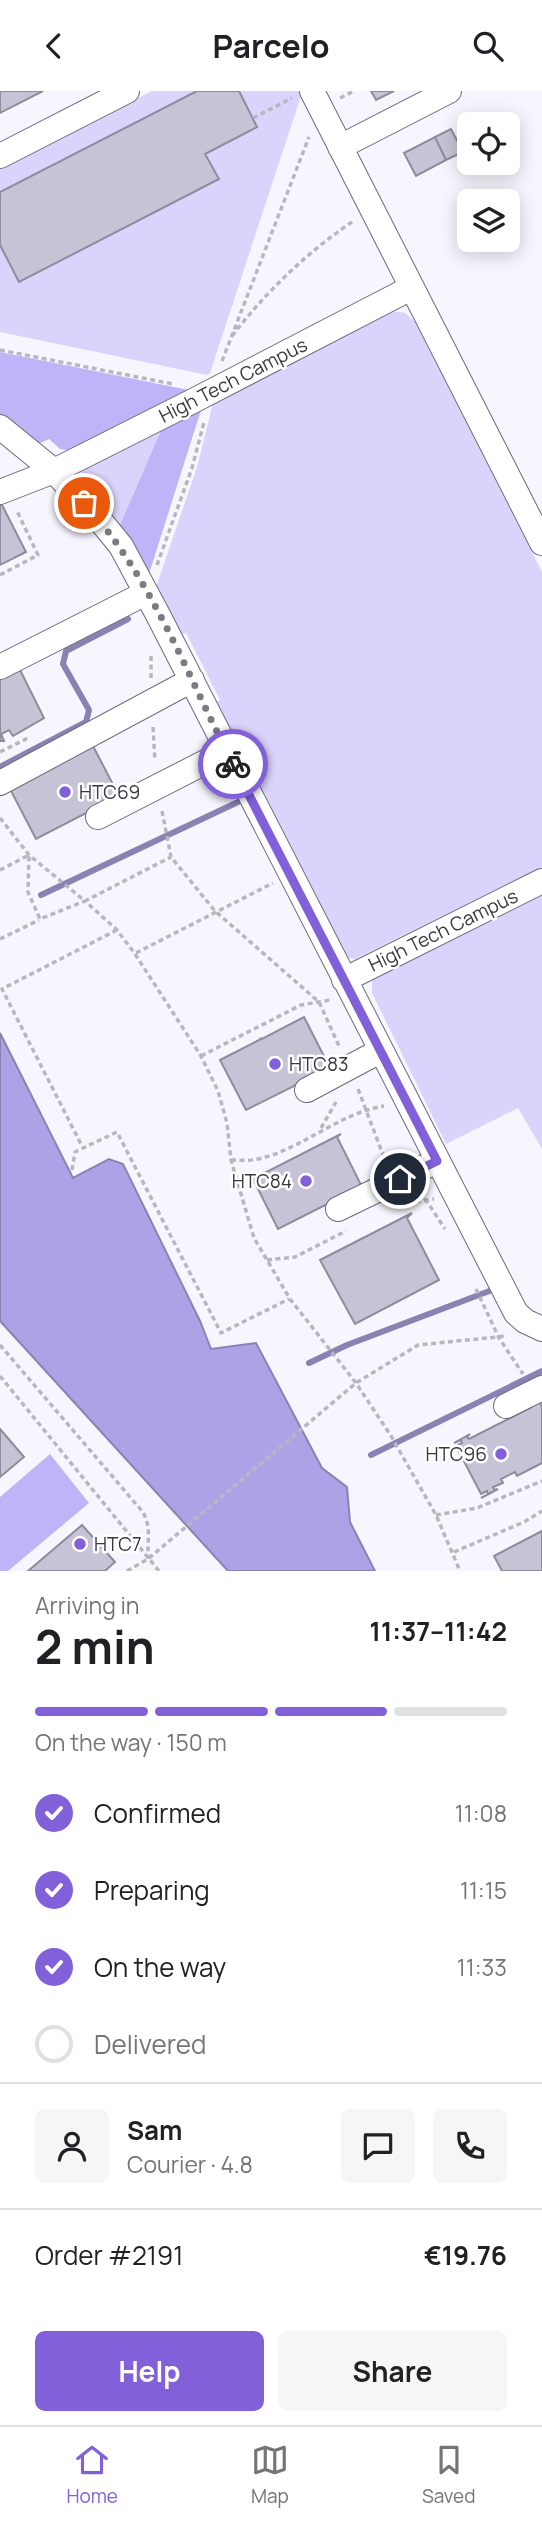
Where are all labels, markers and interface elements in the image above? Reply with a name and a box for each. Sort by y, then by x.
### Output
text: Parcelo [213,24,329,68]
icon: back [35,27,73,65]
icon: search [469,27,507,65]
map controls [457,112,520,252]
button: locate [457,112,520,175]
button: layers [457,189,520,252]
street label: High Tech Campus [154,331,312,429]
pin [54,473,114,533]
icon: bag [65,484,103,522]
courier [198,729,268,799]
icon: bike [214,745,252,783]
place label: HTC69 [79,779,140,805]
marker: HTC69 [57,784,73,800]
street label: High Tech Campus [364,883,522,977]
place label: HTC83 [289,1051,348,1077]
marker: HTC83 [267,1056,283,1072]
pin [370,1149,430,1209]
icon: home [381,1160,419,1198]
place label: HTC84 [232,1168,292,1194]
marker: HTC84 [298,1173,314,1189]
place label: HTC96 [425,1441,487,1467]
marker: HTC96 [493,1446,509,1462]
place label: HTC7 [94,1531,141,1557]
marker: HTC7 [72,1536,88,1552]
text: Arriving in [35,1589,140,1621]
text: 11:37–11:42 [370,1613,507,1649]
text: 2 min [35,1615,155,1678]
text: On the way · 150 m [35,1726,227,1758]
icon: check [35,1794,73,1832]
text: Confirmed [94,1795,221,1831]
text: 11:08 [455,1797,507,1829]
icon: check [35,1871,73,1909]
text: Preparing [94,1872,210,1908]
text: 11:15 [460,1874,507,1906]
icon: check [35,1948,73,1986]
text: On the way [94,1949,226,1985]
text: 11:33 [457,1951,507,1983]
text: Delivered [94,2026,206,2062]
button: person [35,2109,109,2183]
button: chat [341,2109,415,2183]
button: phone [433,2109,507,2183]
text: Sam [127,2112,182,2148]
text: Courier · 4.8 [127,2148,253,2180]
text: Order #2191 [35,2237,183,2273]
text: €19.76 [424,2237,507,2273]
button: Help [35,2331,264,2411]
button: Share [278,2331,507,2411]
tab: Home [67,2441,118,2509]
tab: Map [251,2441,289,2509]
tab: Saved [422,2441,475,2509]

